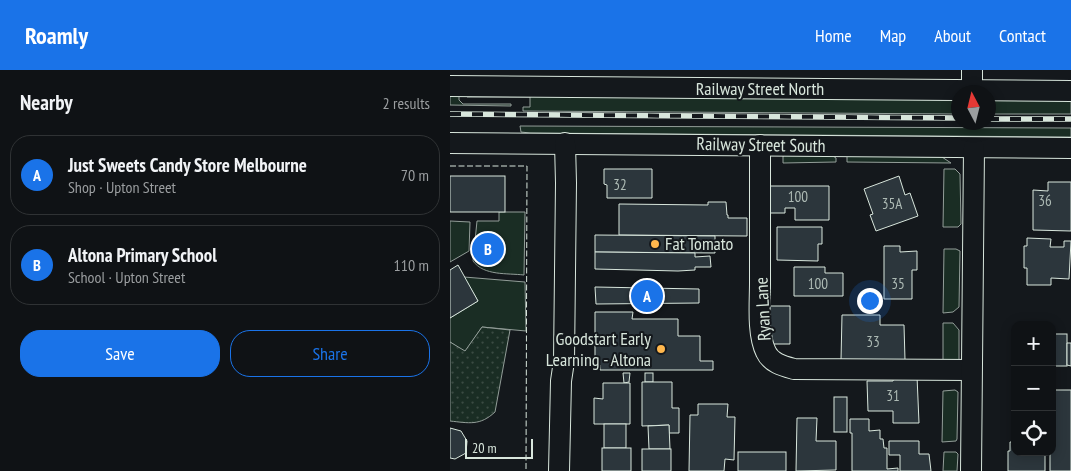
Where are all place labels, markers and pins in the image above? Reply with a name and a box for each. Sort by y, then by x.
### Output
pin: B [472,230,504,268]
place label: Fat Tomato [665,232,734,255]
marker: Fat Tomato [649,238,661,250]
pin: A [631,277,663,315]
place label: Goodstart Early Learning - Altona [546,327,651,371]
marker: Goodstart Early Learning - Altona [655,343,667,355]

